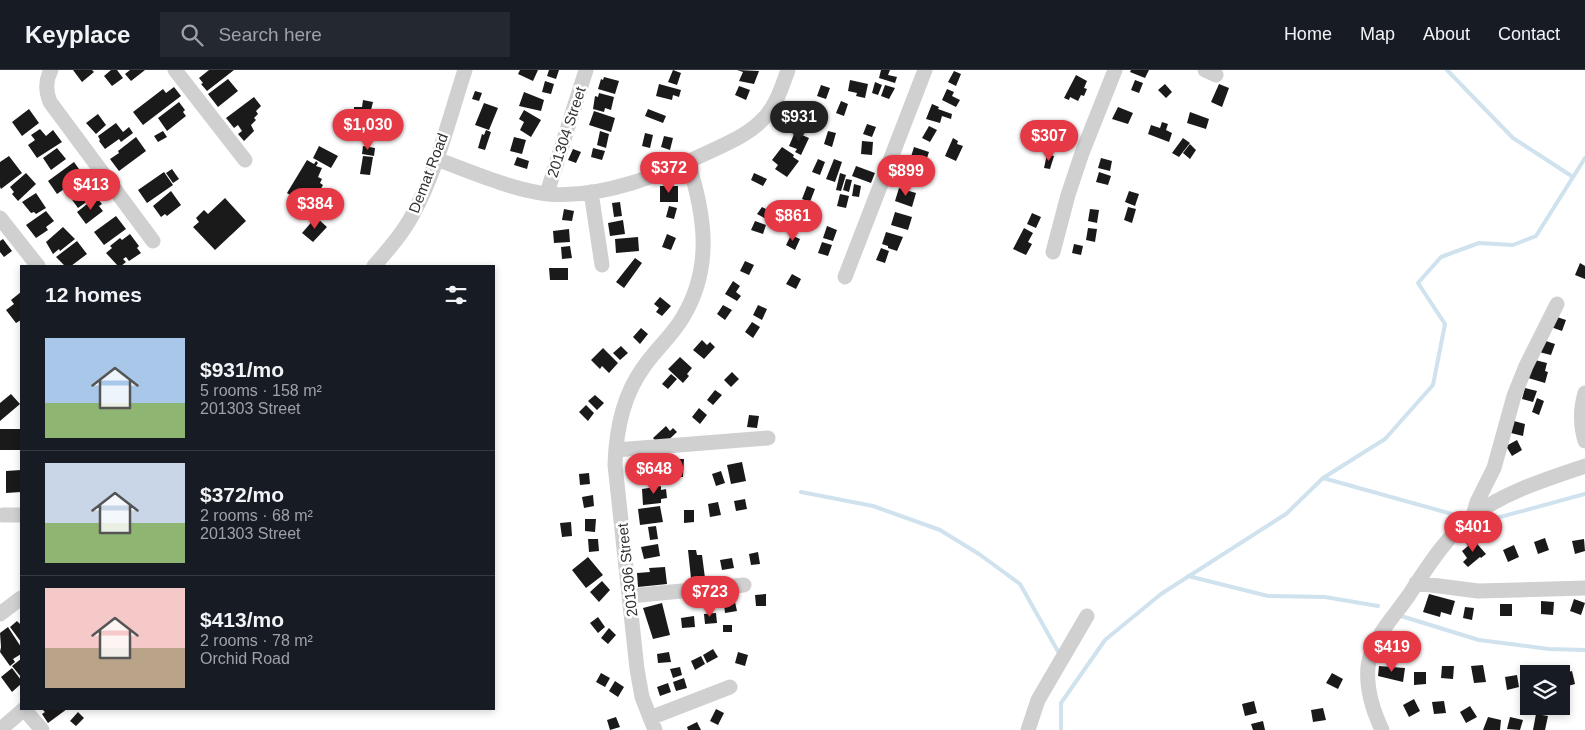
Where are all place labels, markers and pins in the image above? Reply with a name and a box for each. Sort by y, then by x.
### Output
pin: $931 [769,100,829,143]
pin: $1,030 [327,108,409,151]
pin: $307 [1019,119,1079,162]
pin: $372 [639,152,699,194]
pin: $899 [876,154,936,197]
pin: $413 [61,168,121,211]
pin: $384 [285,188,345,230]
pin: $861 [763,200,823,242]
pin: $648 [624,452,684,495]
pin: $401 [1443,510,1503,553]
pin: $723 [680,576,740,618]
pin: $419 [1362,630,1422,673]

